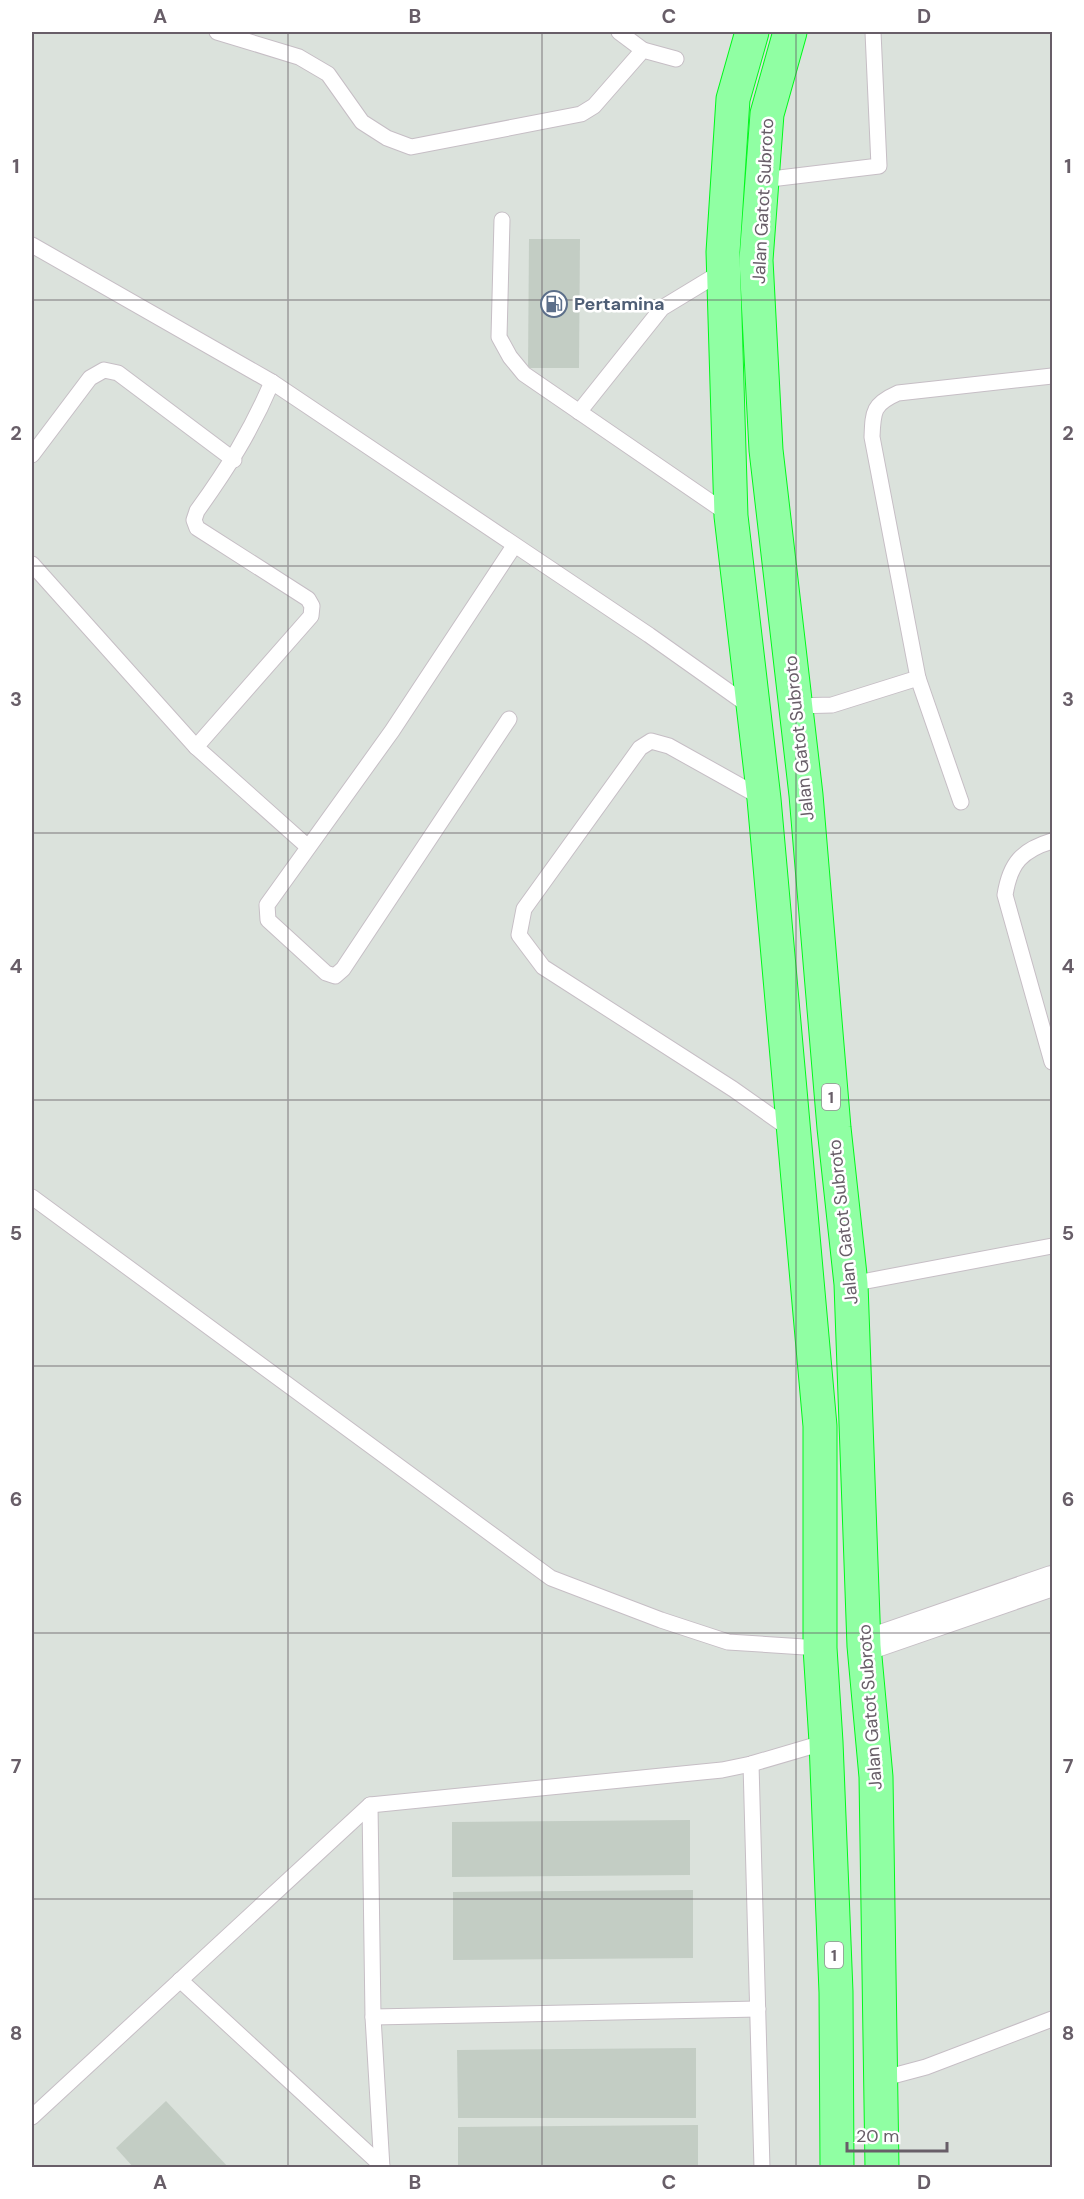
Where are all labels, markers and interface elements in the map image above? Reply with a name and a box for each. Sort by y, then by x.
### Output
text: A [153,3,167,29]
text: B [409,3,421,29]
text: C [662,3,676,29]
text: D [917,3,931,29]
street label: Jalan Gatot Subroto [747,117,779,285]
text: 1 [12,153,20,179]
text: 1 [1064,153,1072,179]
fuel station icon: Pertamina [539,289,569,319]
place label: Pertamina [574,292,665,316]
text: 2 [10,420,22,446]
text: 2 [1062,420,1074,446]
street label: Jalan Gatot Subroto [778,654,820,822]
text: 3 [10,686,22,712]
text: 3 [1062,686,1074,712]
text: 4 [10,953,23,979]
text: 4 [1062,953,1075,979]
road number: 1 [822,1084,840,1110]
street label: Jalan Gatot Subroto [822,1138,864,1306]
text: 5 [10,1220,22,1246]
text: 5 [1062,1220,1074,1246]
text: 6 [10,1486,22,1512]
text: 6 [1062,1486,1074,1512]
street label: Jalan Gatot Subroto [852,1623,888,1791]
text: 7 [11,1753,22,1779]
text: 7 [1063,1753,1074,1779]
road number: 1 [825,1942,843,1968]
text: 8 [10,2020,22,2046]
text: 8 [1062,2020,1074,2046]
scale bar [847,2115,948,2153]
text: 20 m [856,2124,899,2148]
text: A [153,2169,167,2195]
text: B [409,2169,421,2195]
text: C [662,2169,676,2195]
text: D [917,2169,931,2195]

